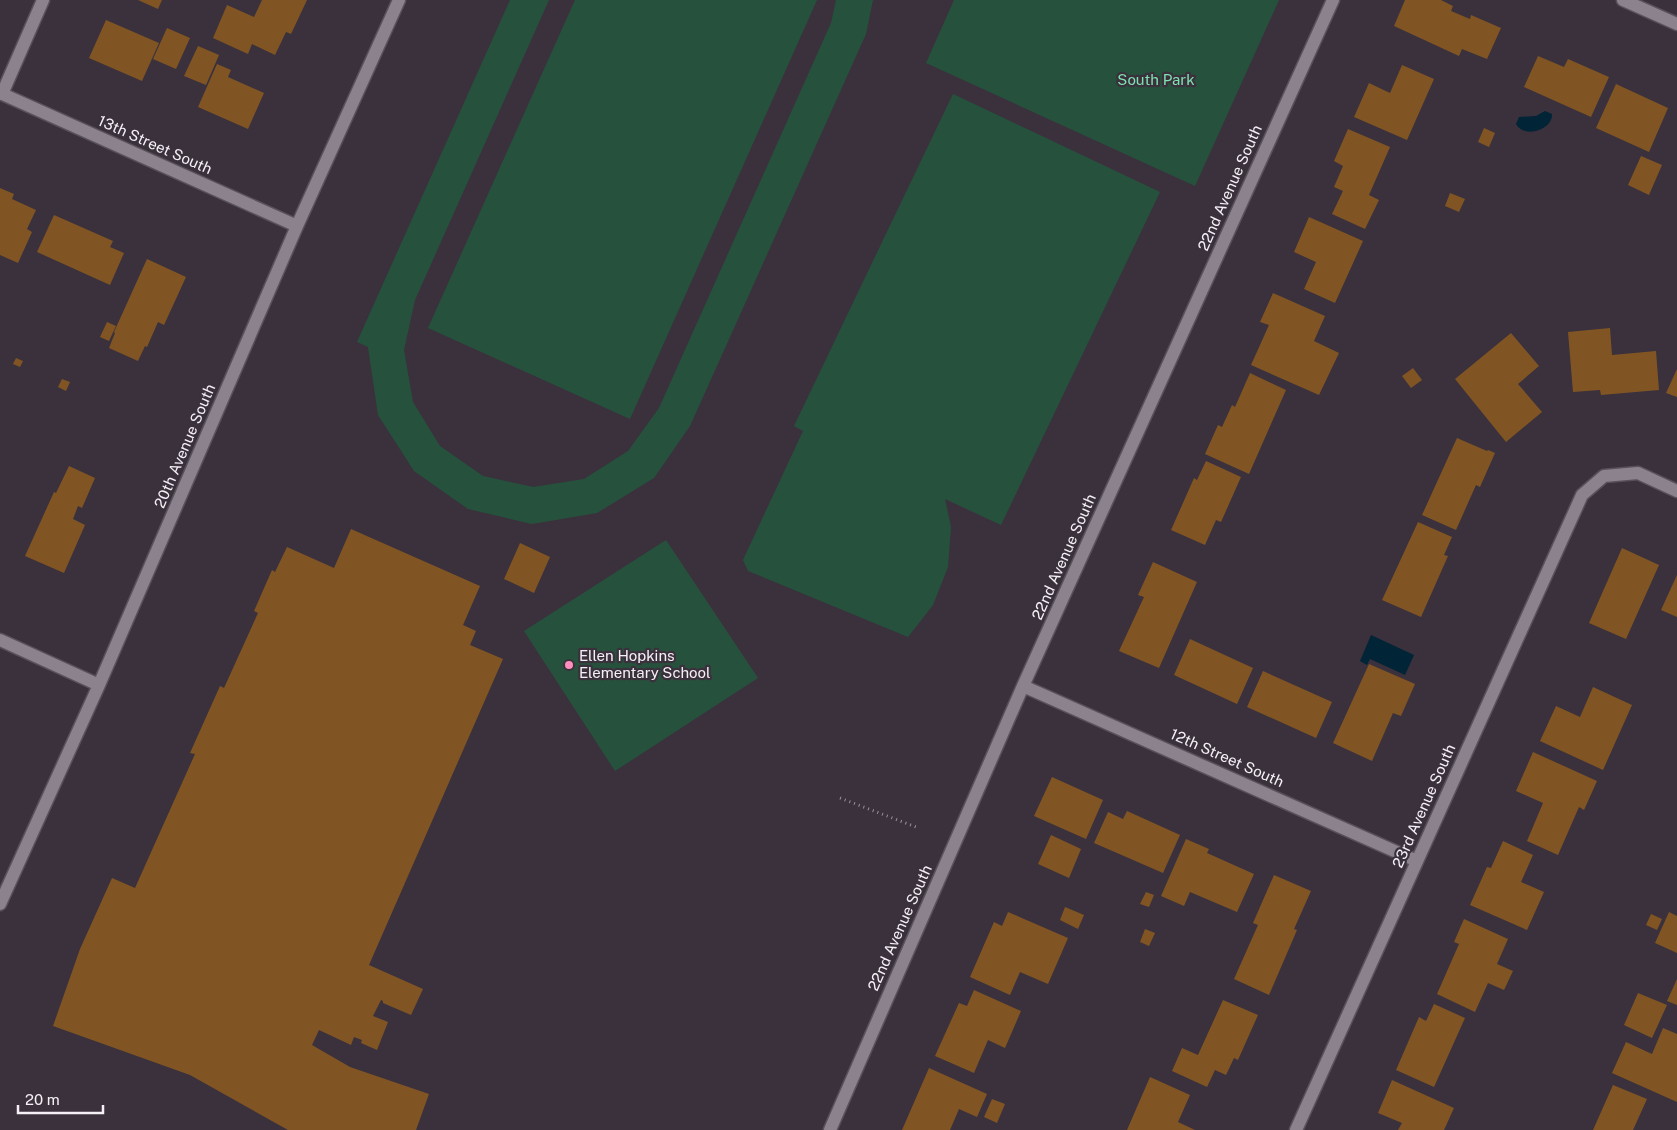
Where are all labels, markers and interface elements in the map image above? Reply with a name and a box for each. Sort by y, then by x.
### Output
park label: South Park [1117,71,1195,88]
street label: 13th Street South [96,112,215,177]
street label: 22nd Avenue South [1194,122,1265,253]
street label: 20th Avenue South [151,381,218,510]
street label: 22nd Avenue South [1028,491,1099,622]
place label: Ellen Hopkins Elementary School [579,647,711,681]
marker: Ellen Hopkins Elementary School [563,659,575,671]
street label: 12th Street South [1168,725,1287,790]
street label: 23rd Avenue South [1389,741,1458,870]
street label: 22nd Avenue South [864,862,935,993]
scale bar [18,1082,102,1114]
text: 20 m [25,1091,60,1108]

